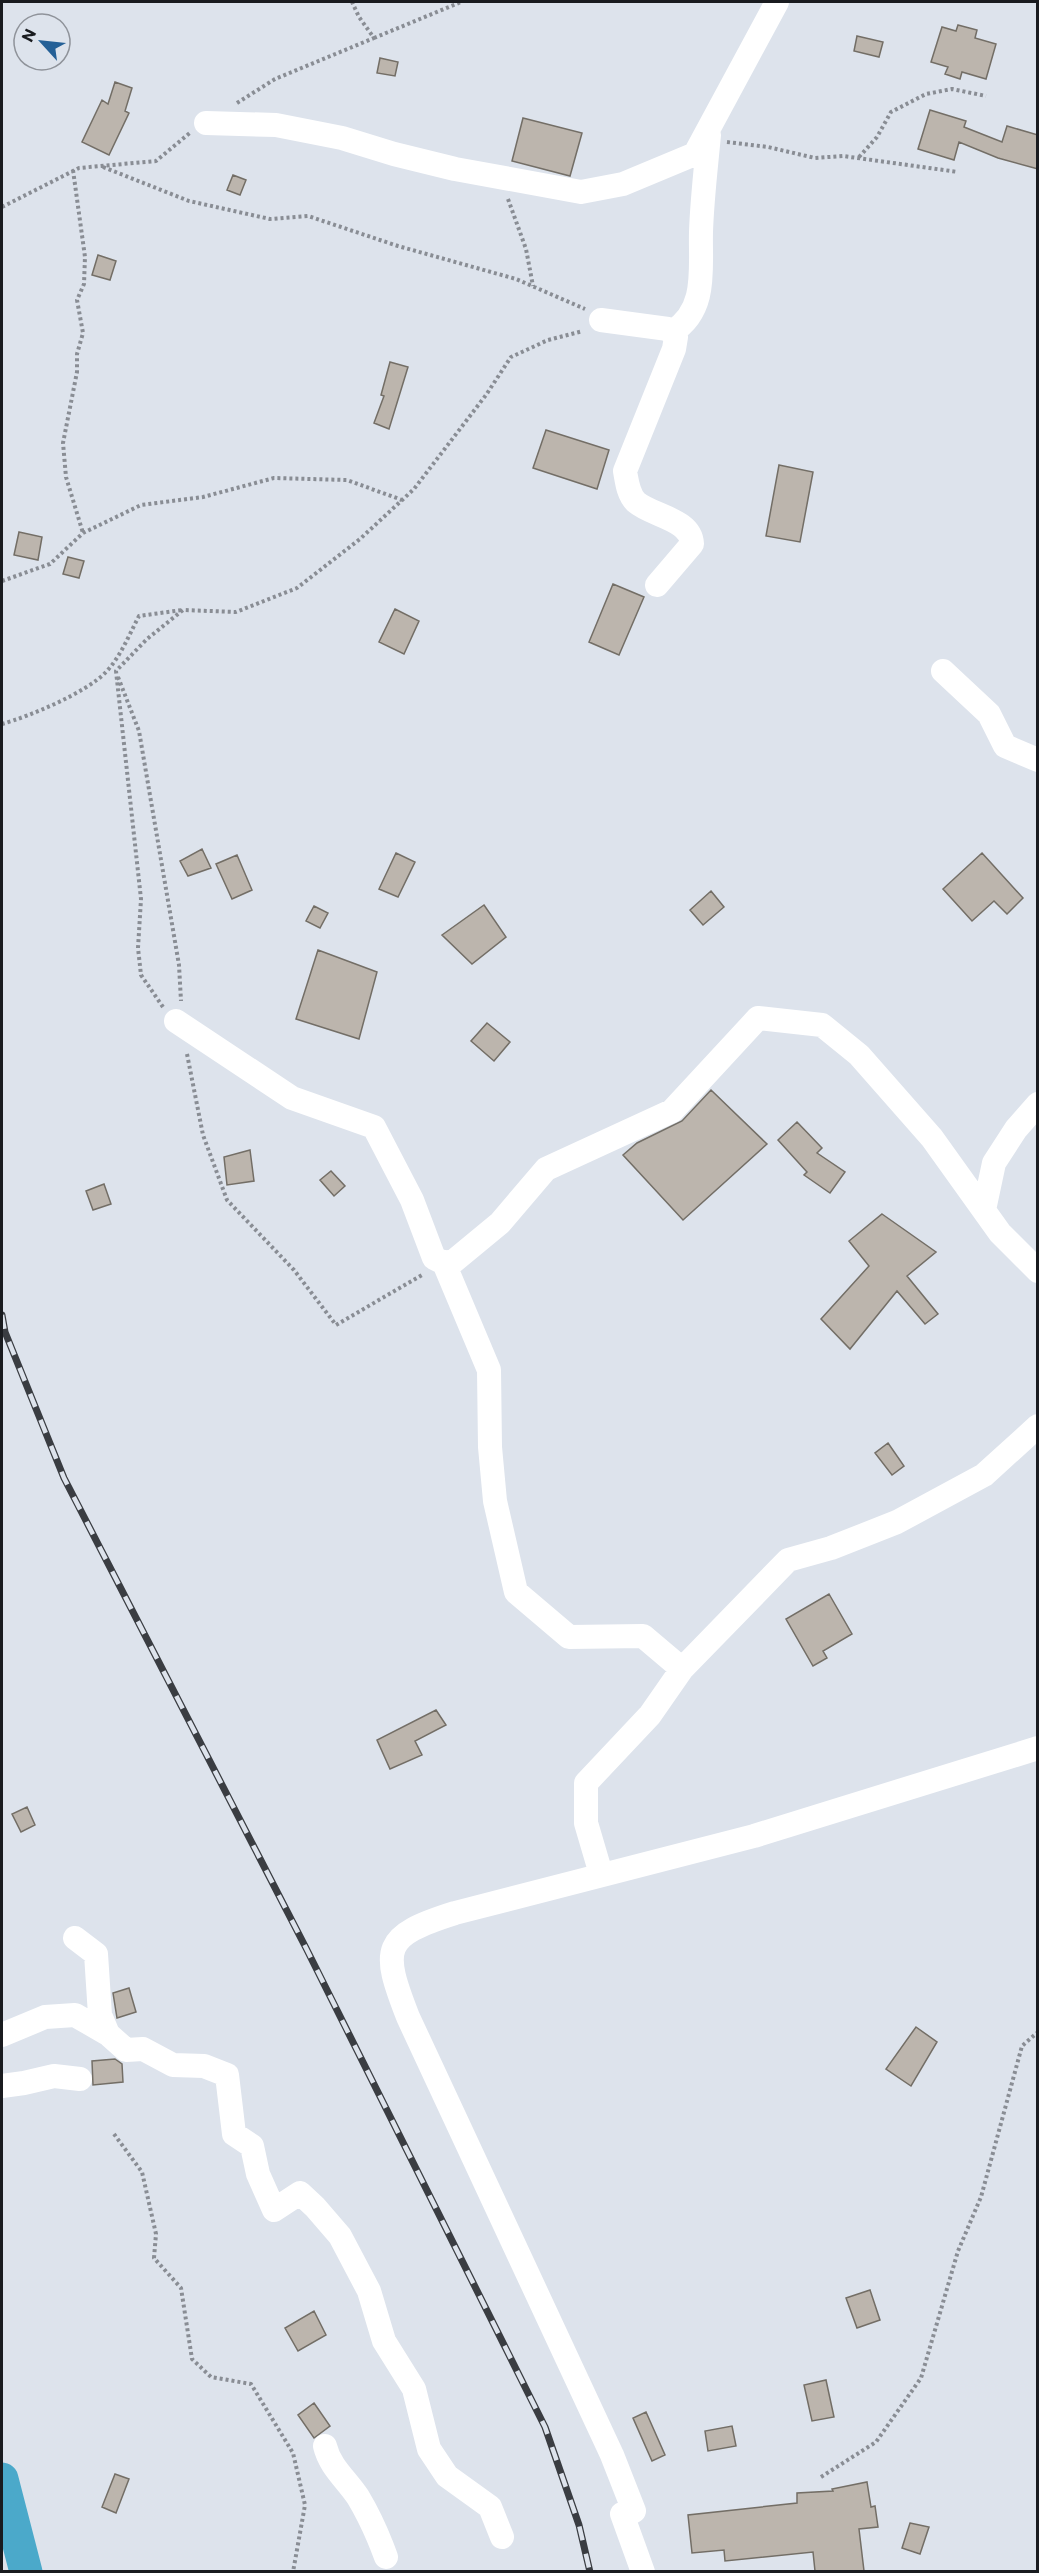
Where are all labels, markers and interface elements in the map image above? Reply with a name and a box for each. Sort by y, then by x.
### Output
north arrow [12,12,72,72]
text: N [17,25,39,45]

